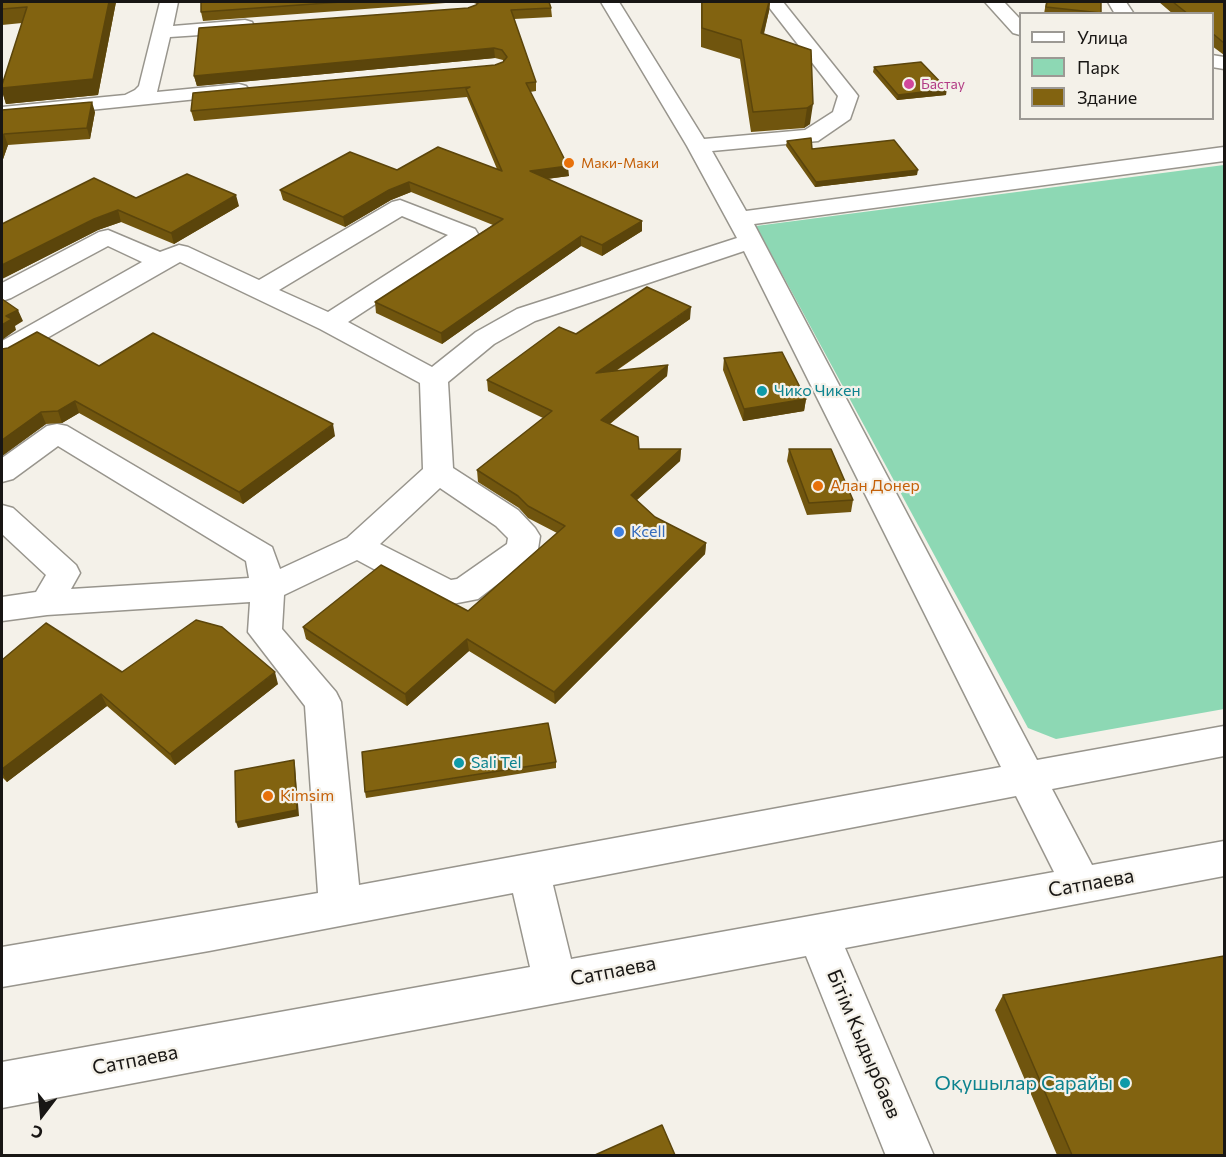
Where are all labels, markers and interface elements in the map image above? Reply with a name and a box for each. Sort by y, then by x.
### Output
legend [1019,12,1214,120]
text: Улица [1077,26,1128,48]
text: Парк [1077,56,1120,78]
place label: Бастау [921,76,965,92]
marker: Бастау [902,77,916,91]
text: Здание [1077,86,1137,108]
place label: Маки-Маки [581,155,659,171]
marker: Маки-Маки [562,156,576,170]
place label: Чико Чикен [774,381,861,401]
marker: Чико Чикен [755,384,769,398]
place label: Алан Донер [830,476,920,496]
marker: Алан Донер [811,479,825,493]
place label: Kcell [631,522,666,542]
marker: Kcell [612,525,626,539]
place label: Sali Tel [471,753,522,773]
marker: Sali Tel [452,756,466,770]
place label: Kimsim [280,786,334,806]
marker: Kimsim [261,789,275,803]
street label: Сатпаева [1046,864,1136,902]
street label: Сатпаева [568,951,658,991]
street label: Бiтiм Кыдырбаев [822,966,906,1122]
street label: Сатпаева [90,1040,180,1080]
place label: Оқушылар Сарайы [935,1071,1113,1095]
marker: Оқушылар Сарайы [1118,1076,1132,1090]
north arrow [12,1085,72,1145]
text: С [29,1122,45,1143]

